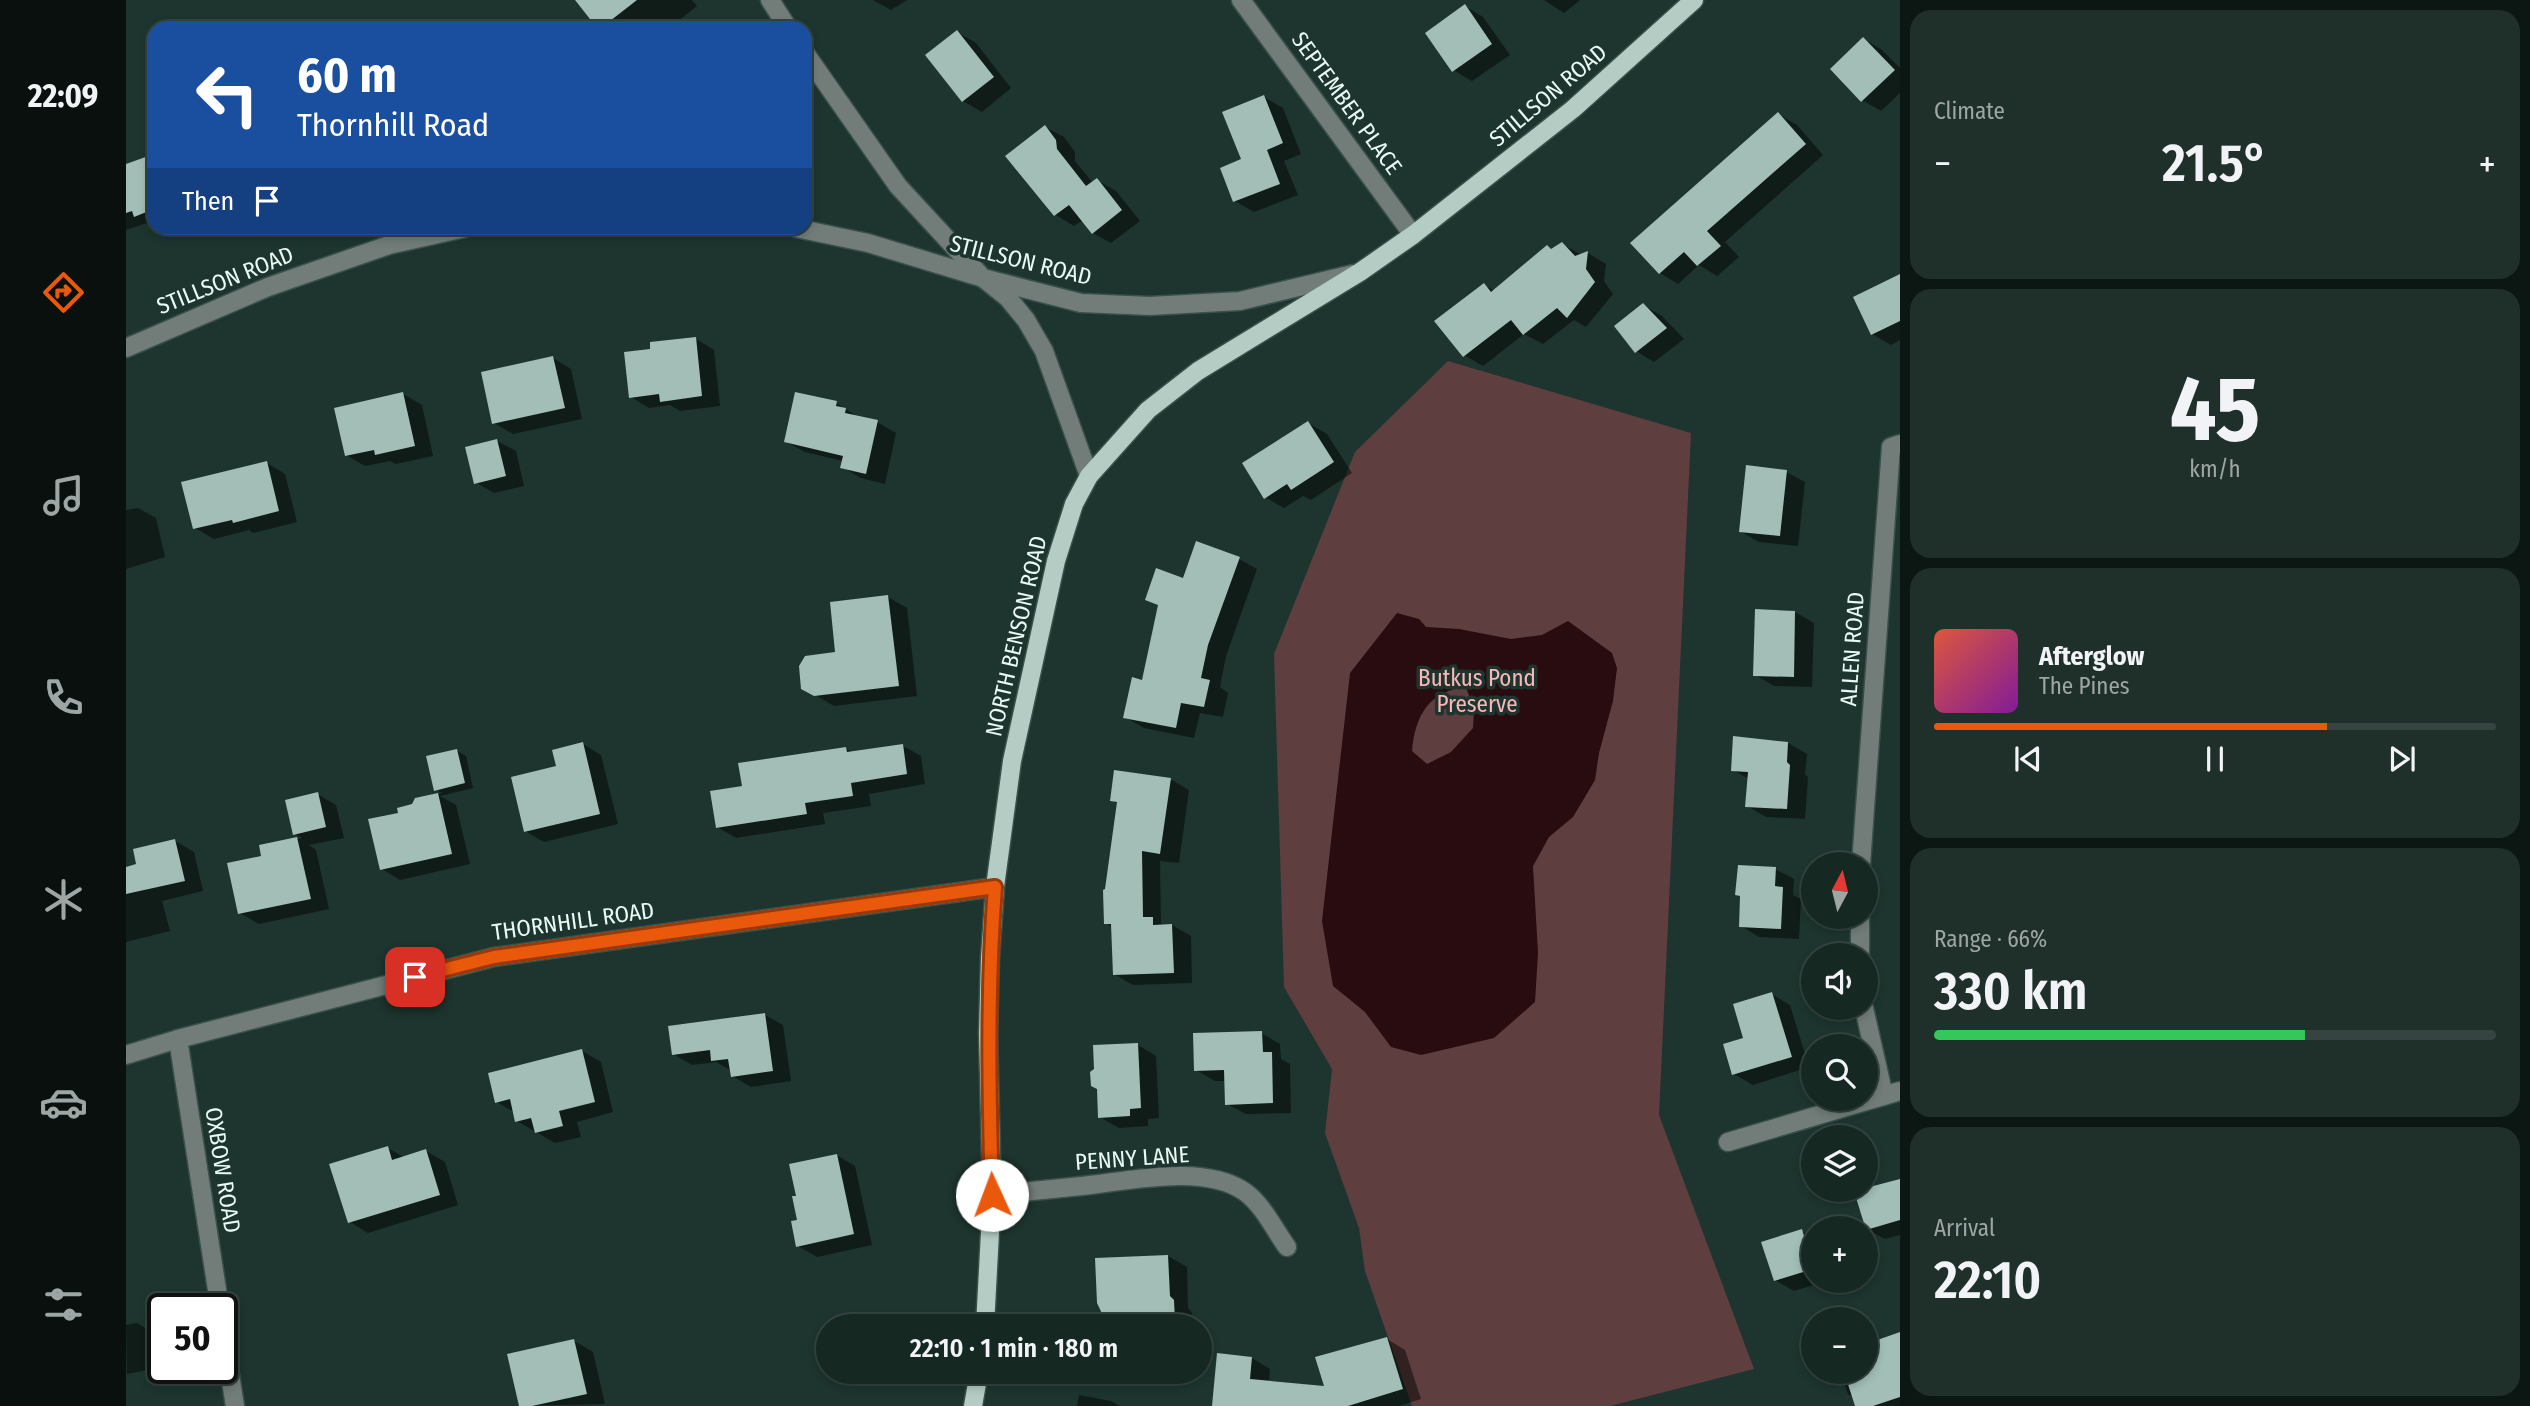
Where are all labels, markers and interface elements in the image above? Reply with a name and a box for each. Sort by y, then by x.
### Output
street label: SEPTEMBER PLACE [1286,26,1408,180]
street label: STILLSON ROAD [1484,38,1612,152]
text: 60 m [297,46,397,105]
icon: left [182,49,273,140]
text: 22:09 [28,77,98,115]
text: Climate [1934,97,2005,125]
text: Thornhill Road [297,106,489,144]
text: 21.5° [2162,132,2268,195]
text: − [1934,141,1951,187]
text: + [2479,141,2496,187]
icon: arrive [248,182,286,220]
text: Then [182,186,234,217]
street label: STILLSON ROAD [947,229,1095,291]
street label: STILLSON ROAD [153,240,297,320]
icon: directions [39,268,88,317]
text: 45 [2170,355,2260,464]
text: km/h [2189,455,2241,483]
icon: music [39,471,88,520]
street label: NORTH BENSON ROAD [979,533,1053,739]
street label: ALLEN ROAD [1834,591,1870,707]
text: Afterglow [2039,641,2144,672]
park label: Butkus Pond Preserve [1418,664,1536,718]
text: The Pines [2039,672,2130,700]
icon: phone [39,673,88,722]
icon: previous [2009,740,2047,778]
icon: pause [2196,740,2234,778]
icon: next [2383,740,2421,778]
north arrow [1801,852,1878,929]
map controls [1801,852,1878,1384]
icon: climate [39,875,88,924]
street label: THORNHILL ROAD [490,896,656,946]
text: Range · 66% [1934,925,2047,953]
button: sound [1801,943,1878,1020]
pin [385,947,445,1007]
icon: arrive [396,958,434,996]
text: 330 km [1934,960,2088,1023]
button: search [1801,1034,1878,1111]
icon: car [39,1078,88,1127]
street label: OXBOW ROAD [199,1105,247,1235]
button: layers [1801,1125,1878,1202]
street label: PENNY LANE [1074,1140,1190,1176]
position arrow [955,1158,1029,1232]
text: Arrival [1934,1214,1995,1242]
button: + [1801,1216,1878,1293]
text: 22:10 [1934,1249,2041,1312]
icon: filters [39,1280,88,1329]
speed limit sign: 50 [147,1293,238,1384]
button: − [1801,1307,1878,1384]
text: 22:10 · 1 min · 180 m [910,1333,1118,1364]

